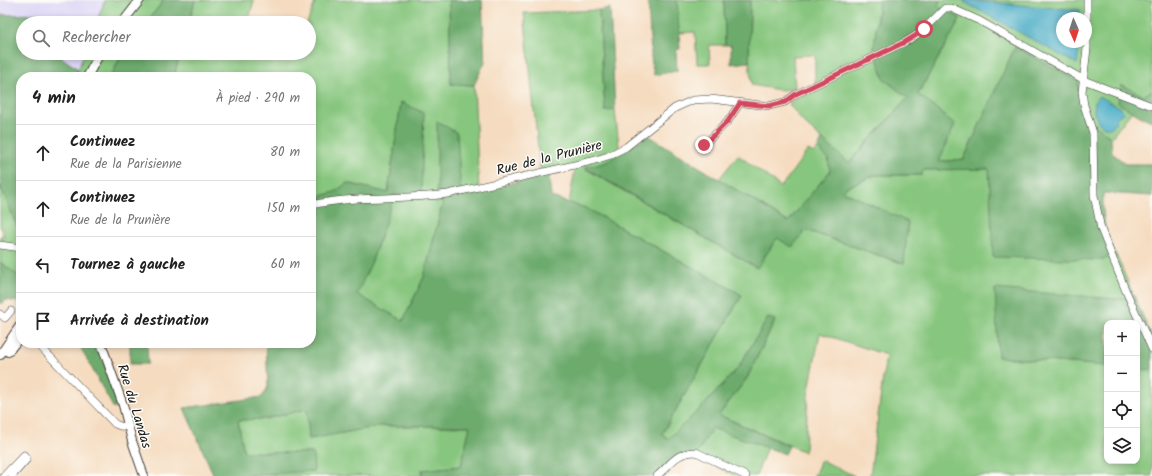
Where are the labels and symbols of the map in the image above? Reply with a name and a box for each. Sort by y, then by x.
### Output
north arrow [1056,12,1092,48]
route start [915,20,933,38]
street label: Rue de la Prunière [494,134,605,182]
route end [695,136,713,154]
street label: Rue du Landas [111,361,157,451]

